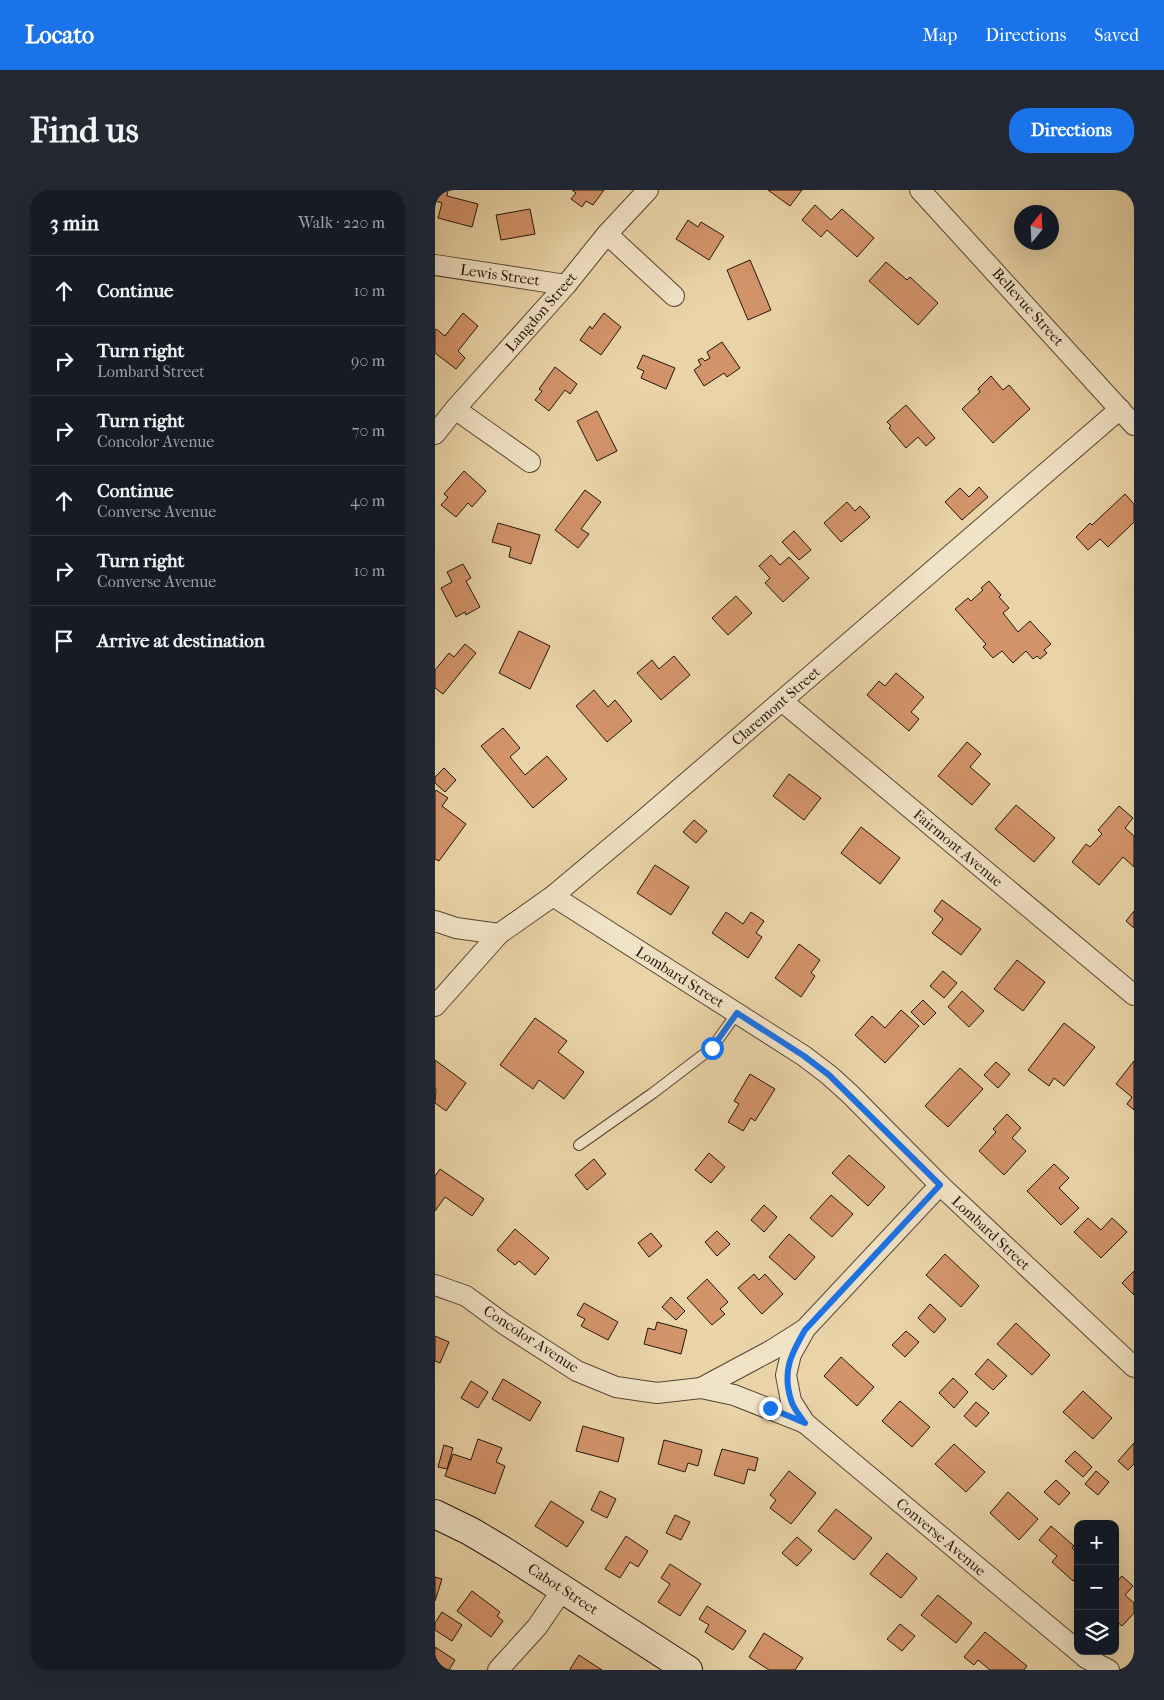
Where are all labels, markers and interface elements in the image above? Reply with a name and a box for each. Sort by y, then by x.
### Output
text: Locato [25,21,94,49]
text: Map [923,25,957,46]
text: Directions [985,25,1066,46]
text: Saved [1094,25,1139,46]
button: Directions [1009,108,1134,153]
text: Find us [30,110,139,151]
north arrow [1014,205,1059,250]
text: 3 min [50,211,99,235]
text: Walk · 220 m [298,213,385,232]
street label: Lewis Street [459,260,542,290]
street label: Bellevue Street [988,264,1068,350]
street label: Langdon Street [501,268,581,356]
icon: ahead [50,277,78,305]
text: Continue [97,280,173,302]
text: 10 m [354,281,385,300]
text: Turn right [97,340,184,362]
icon: right [50,347,78,375]
text: 90 m [351,351,385,370]
text: Lombard Street [97,362,205,381]
text: Turn right [97,410,184,432]
icon: right [50,417,78,445]
text: 70 m [352,421,385,440]
text: Concolor Avenue [97,432,214,451]
text: Continue [97,480,173,502]
icon: ahead [50,487,78,515]
text: 40 m [350,491,385,510]
text: Converse Avenue [97,502,216,521]
text: Turn right [97,550,184,572]
icon: right [50,557,78,585]
text: 10 m [354,561,385,580]
text: Converse Avenue [97,572,216,591]
icon: arrive [50,627,78,655]
text: Arrive at destination [97,630,265,652]
street label: Claremont Street [728,662,824,749]
street label: Fairmont Avenue [910,805,1007,891]
street label: Lombard Street [632,943,728,1012]
route start [701,1037,724,1060]
street label: Lombard Street [948,1192,1035,1274]
street label: Concolor Avenue [480,1302,582,1377]
route end [759,1397,782,1420]
street label: Converse Avenue [892,1494,990,1580]
map controls [1074,1520,1119,1655]
button: + [1074,1520,1119,1565]
street label: Cabot Street [524,1560,602,1619]
button: − [1074,1565,1119,1610]
button: layers [1074,1610,1119,1655]

